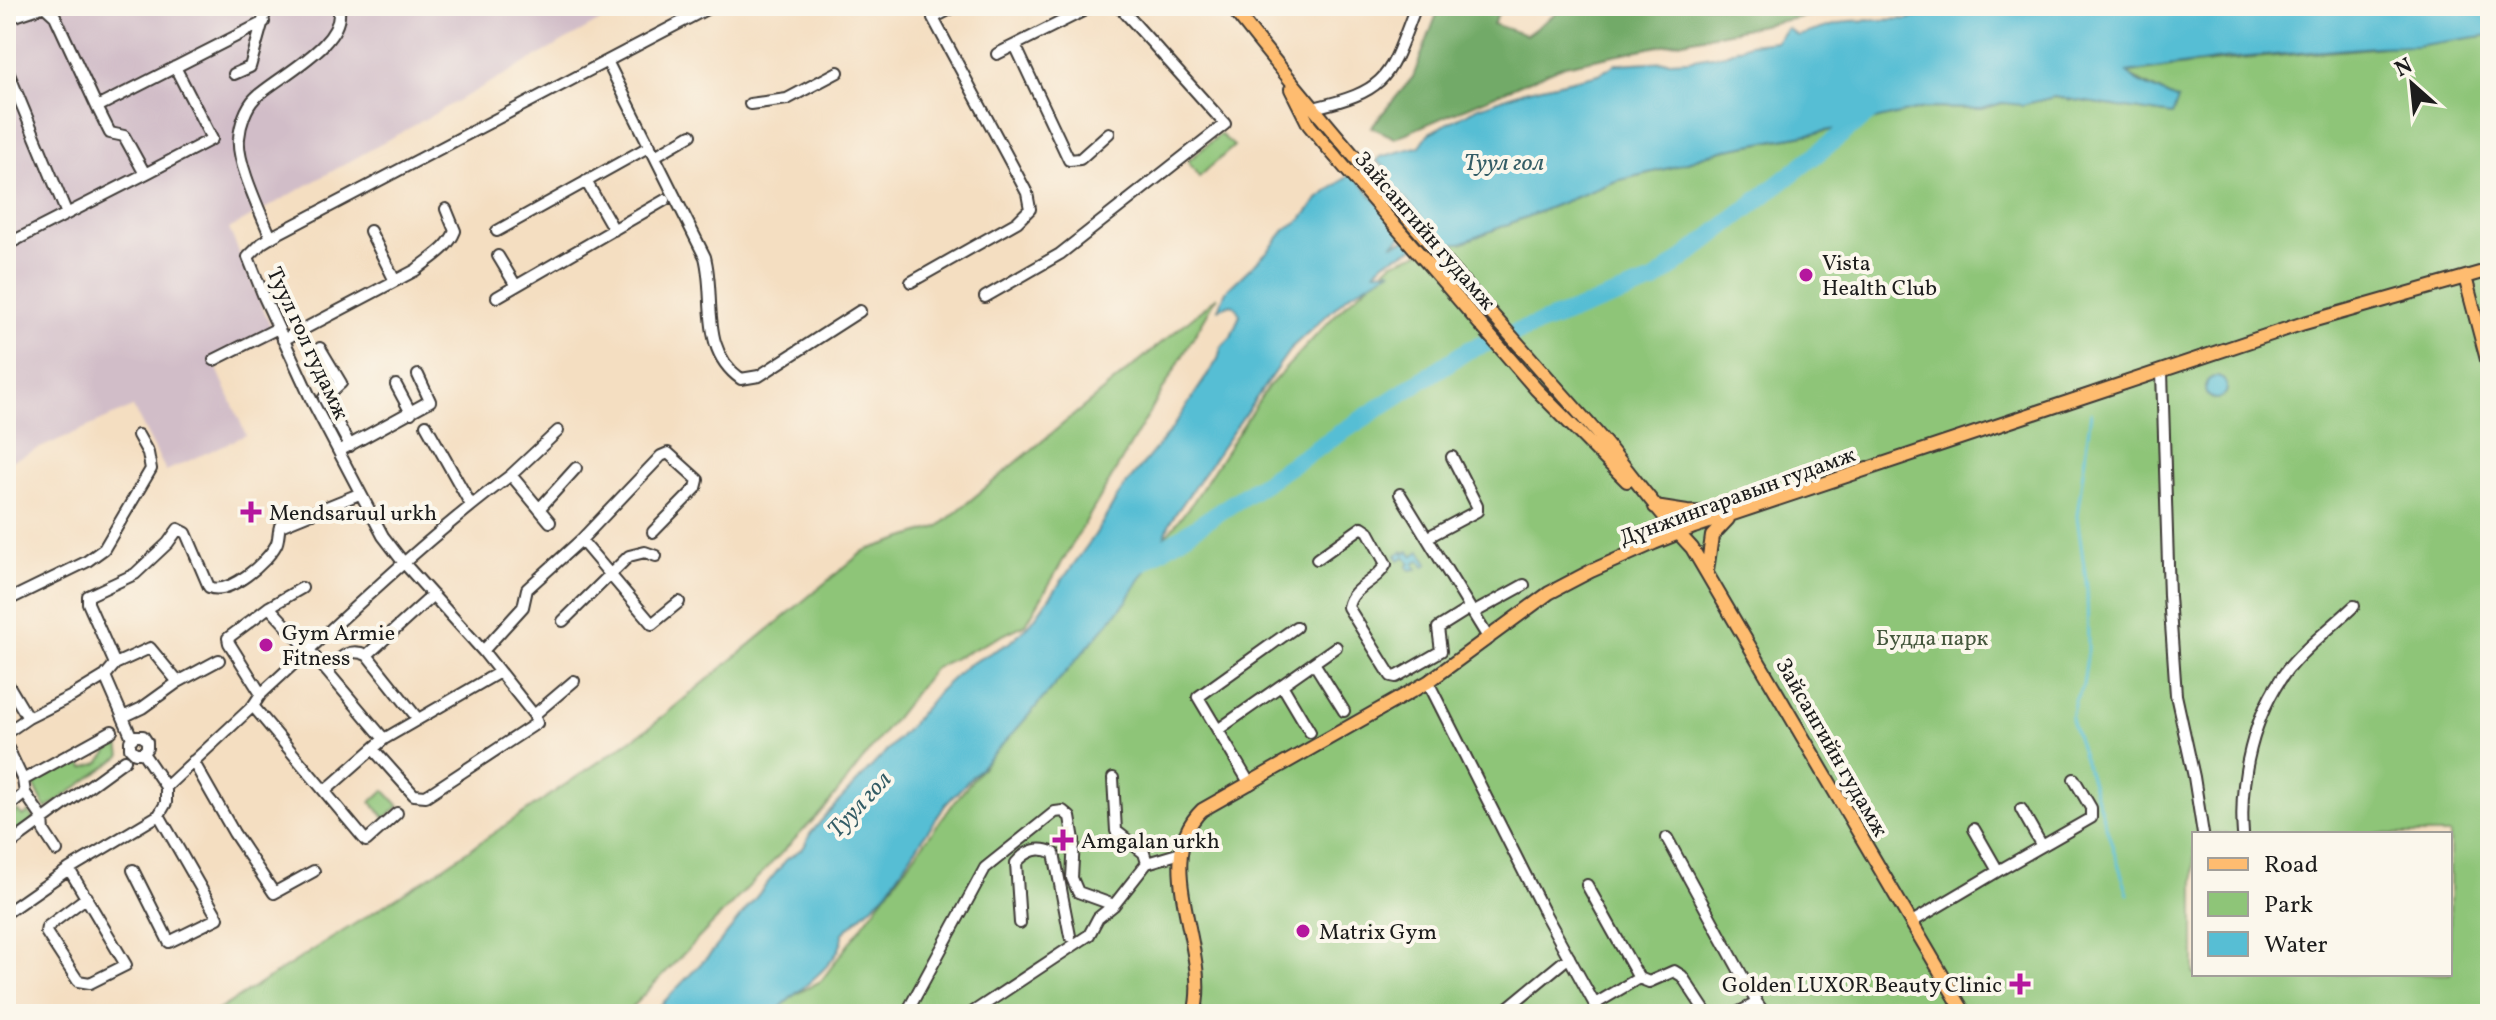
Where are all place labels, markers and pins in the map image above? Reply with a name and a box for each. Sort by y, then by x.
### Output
place label: Vista Health Club [1822,249,1937,305]
marker: Vista Health Club [1797,266,1815,284]
place label: Mendsaruul urkh [269,499,437,530]
marker: Mendsaruul urkh [240,501,262,523]
place label: Gym Armie Fitness [282,619,395,675]
marker: Gym Armie Fitness [257,636,275,654]
place label: Amgalan urkh [1081,827,1220,858]
marker: Amgalan urkh [1052,829,1074,851]
place label: Matrix Gym [1319,918,1437,949]
marker: Matrix Gym [1294,922,1312,940]
place label: Golden LUXOR Beauty Clinic [1722,971,2002,1002]
marker: Golden LUXOR Beauty Clinic [2009,973,2031,995]

